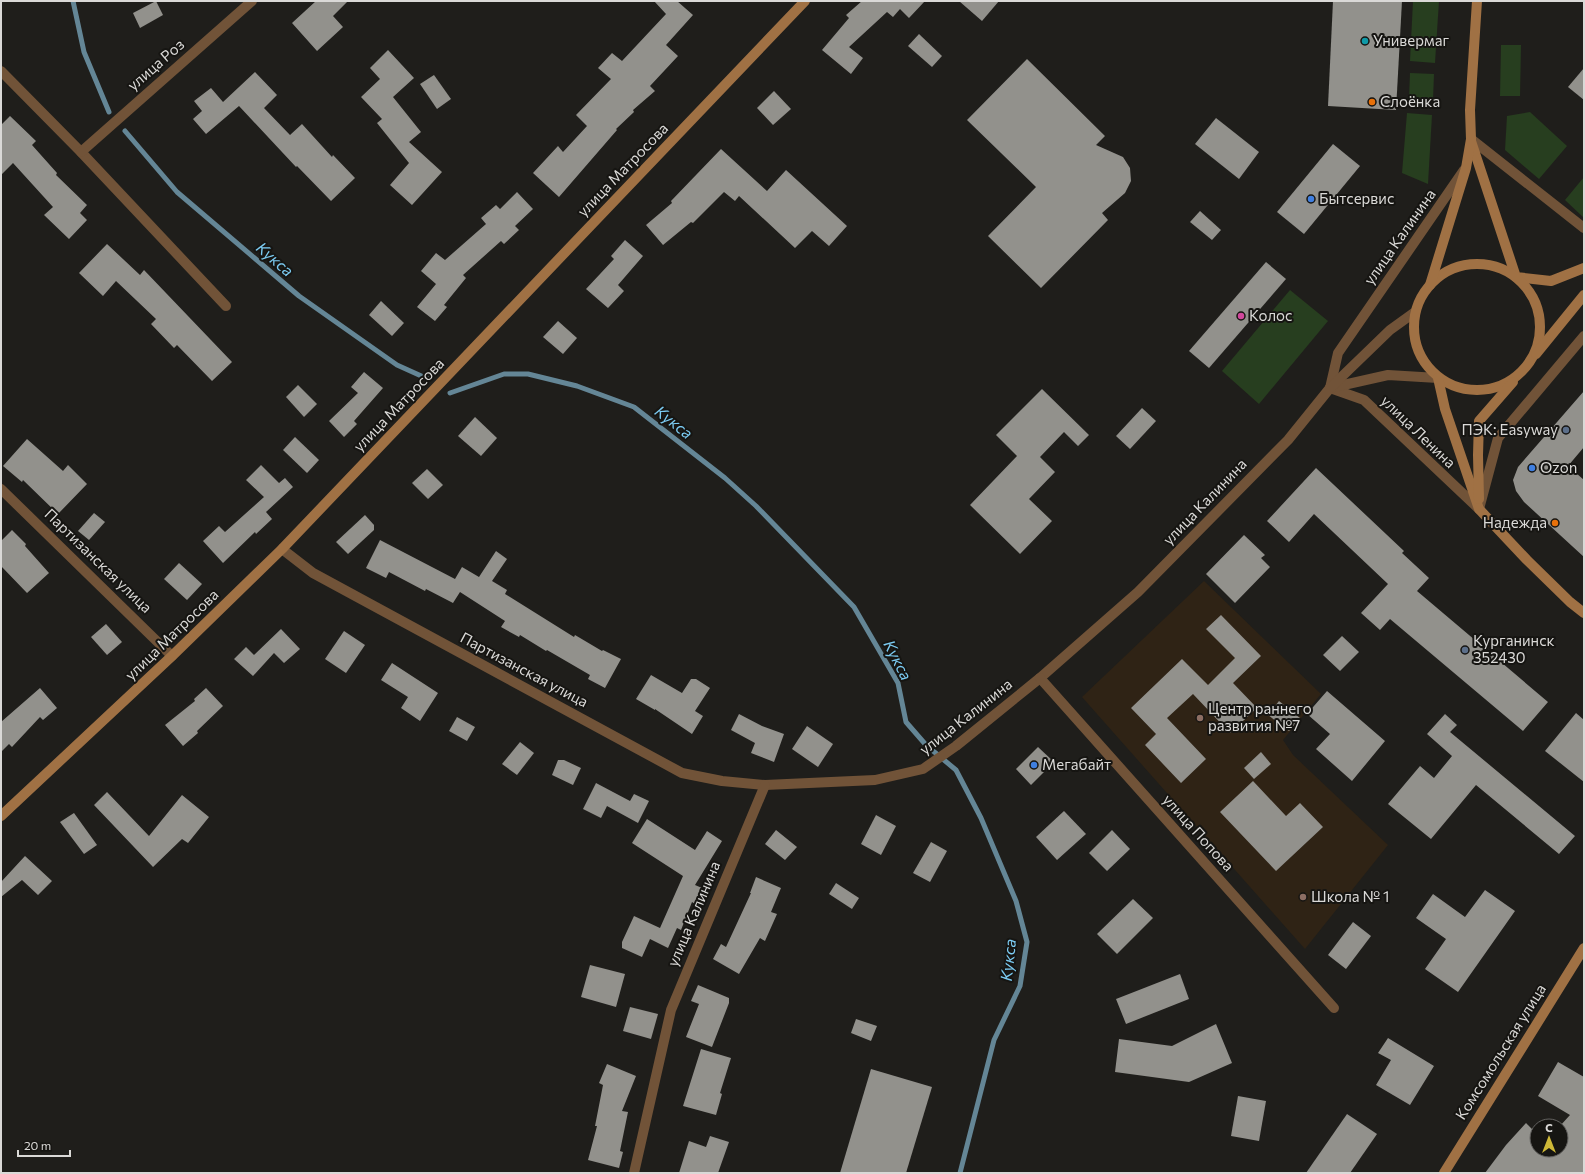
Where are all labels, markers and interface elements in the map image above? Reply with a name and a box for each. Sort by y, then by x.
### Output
place label: Универмаг [1373,31,1449,49]
street label: улица Роз [123,35,187,94]
marker: Универмаг [1360,36,1370,46]
place label: Слоёнка [1380,92,1440,110]
marker: Слоёнка [1367,97,1377,107]
street label: улица Матросова [573,119,671,220]
street label: улица Калинина [1360,185,1439,288]
place label: Бытсервис [1319,189,1394,207]
marker: Бытсервис [1306,194,1316,204]
water label: Кукса [253,237,298,280]
place label: Колос [1249,306,1292,324]
marker: Колос [1236,311,1246,321]
street label: улица Матросова [349,354,447,455]
street label: улица Ленина [1378,391,1460,471]
water label: Кукса [652,401,697,442]
place label: ПЭК: Easyway [1462,420,1558,438]
marker: ПЭК: Easyway [1561,425,1571,435]
street label: улица Калинина [1159,455,1250,548]
place label: Ozon [1540,458,1577,476]
marker: Ozon [1527,463,1537,473]
street label: Партизанская улица [41,505,156,616]
place label: Надежда [1483,513,1547,531]
marker: Надежда [1550,518,1560,528]
street label: улица Матросова [121,585,222,683]
street label: Партизанская улица [458,628,591,710]
place label: Курганинск 352430 [1473,631,1555,666]
water label: Кукса [880,636,917,683]
marker: Курганинск 352430 [1460,645,1470,655]
street label: улица Калинина [916,674,1015,758]
place label: Центр раннего развития №7 [1208,699,1312,734]
marker: Центр раннего развития №7 [1195,713,1205,723]
place label: Мегабайт [1042,755,1111,773]
marker: Мегабайт [1029,760,1039,770]
street label: улица Попова [1159,790,1238,875]
street label: улица Калинина [663,858,723,969]
place label: Школа № 1 [1311,887,1389,905]
marker: Школа № 1 [1298,892,1308,902]
water label: Кукса [996,938,1019,982]
street label: Комсомольская улица [1451,980,1549,1123]
north arrow [1529,1118,1569,1158]
text: С [1545,1121,1553,1134]
scale bar [18,1132,70,1158]
text: 20 m [24,1138,51,1152]

